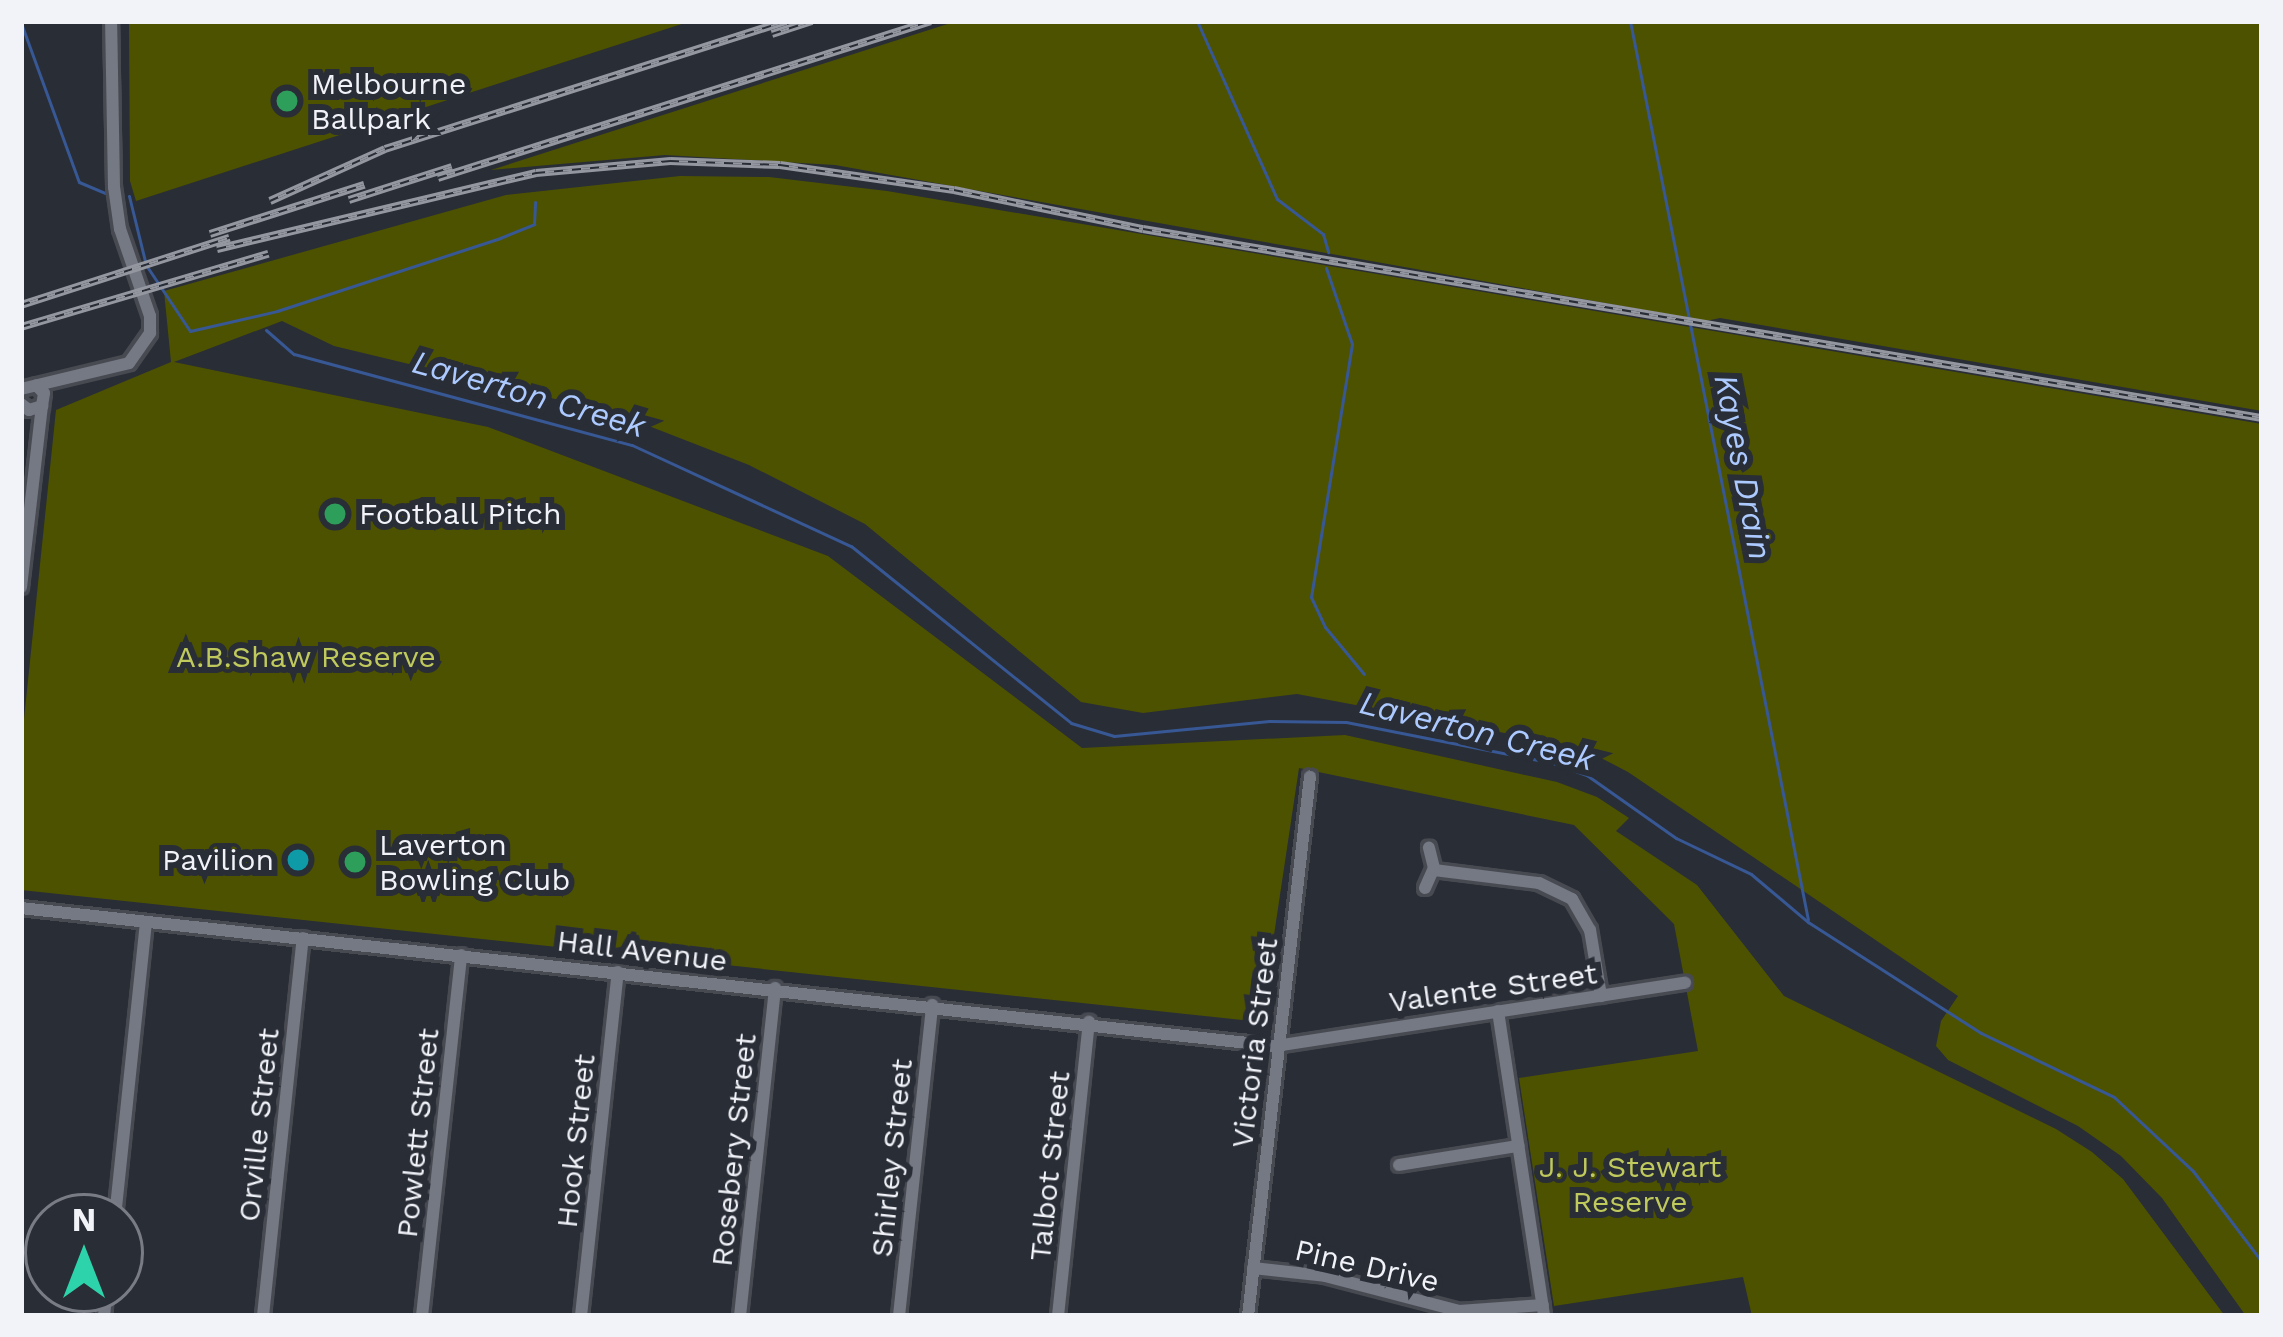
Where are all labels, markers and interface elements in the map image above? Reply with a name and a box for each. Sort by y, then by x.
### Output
place label: Melbourne Ballpark [311,66,466,136]
marker: Melbourne Ballpark [274,88,300,114]
water label: Laverton Creek [408,342,650,446]
water label: Kayes Drain [1706,371,1780,563]
place label: Football Pitch [359,496,563,532]
marker: Football Pitch [322,501,348,527]
park label: A.B.Shaw Reserve [176,639,436,675]
water label: Laverton Creek [1356,683,1598,779]
place label: Laverton Bowling Club [379,827,570,898]
place label: Pavilion [162,842,274,878]
marker: Pavilion [285,847,311,873]
marker: Laverton Bowling Club [342,849,368,875]
street label: Hall Avenue [554,923,730,979]
street label: Victoria Street [1224,935,1286,1151]
street label: Valente Street [1387,956,1599,1020]
street label: Orville Street [231,1026,287,1224]
street label: Powlett Street [389,1026,447,1240]
street label: Rosebery Street [704,1031,764,1269]
street label: Hook Street [549,1052,603,1230]
street label: Shirley Street [864,1057,920,1259]
street label: Talbot Street [1022,1069,1078,1263]
park label: J. J. Stewart Reserve [1538,1149,1722,1220]
north arrow [24,1193,144,1313]
text: N [72,1200,96,1239]
street label: Pine Drive [1291,1232,1443,1300]

